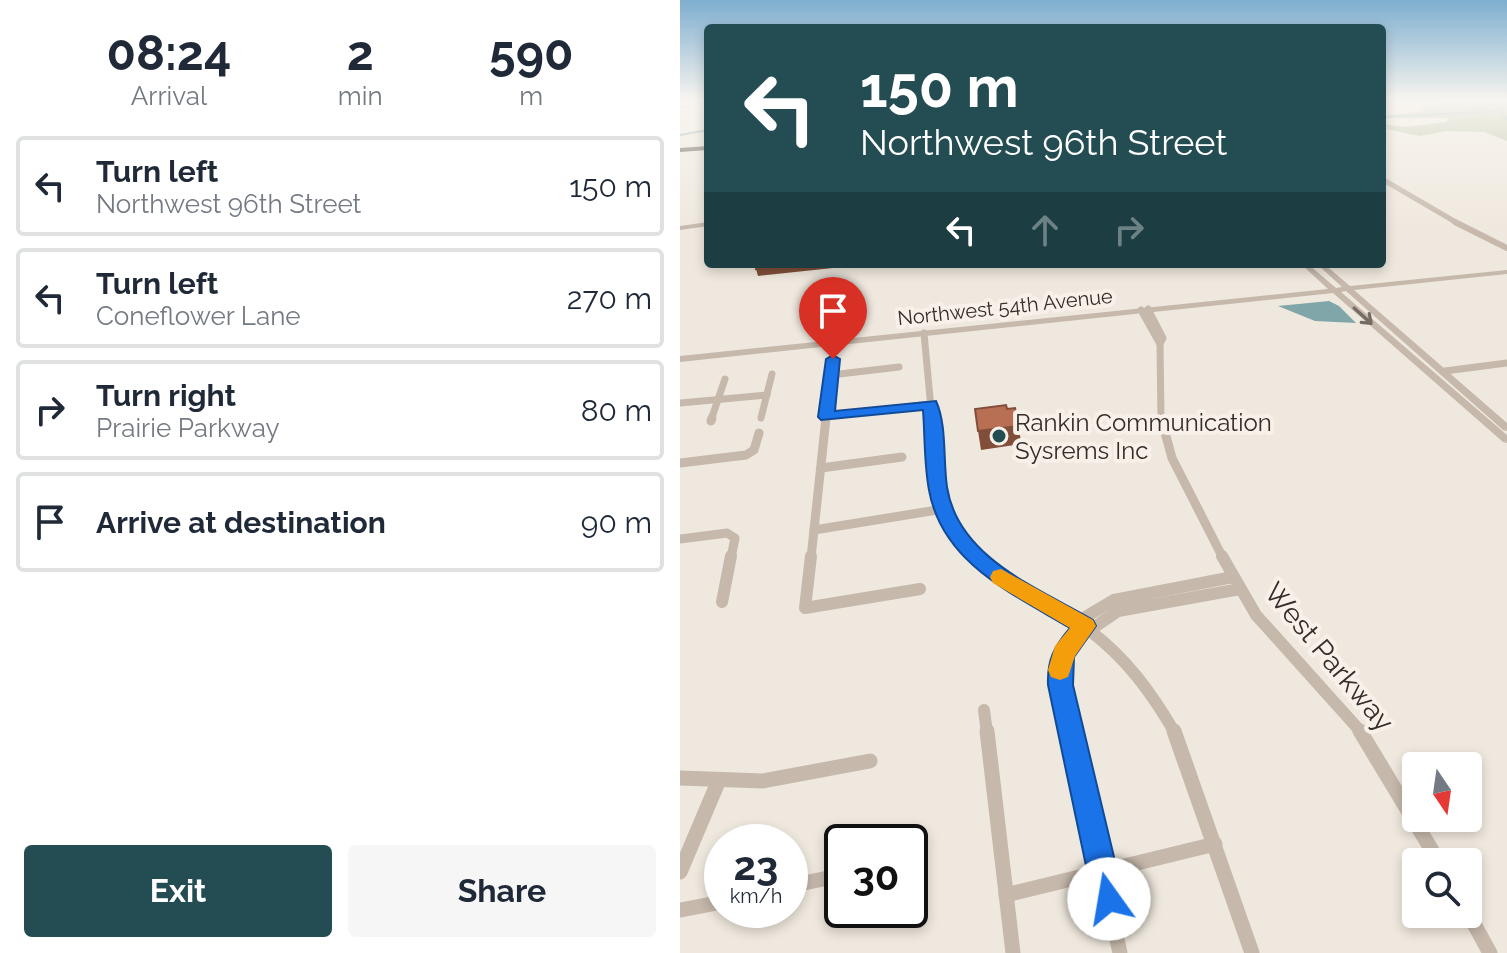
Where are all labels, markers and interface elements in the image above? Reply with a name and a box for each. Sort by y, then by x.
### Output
text: 08:24 [107,25,231,81]
text: 2 [347,25,374,81]
text: 590 [489,25,573,81]
text: 150 m [860,54,1019,120]
icon: left [728,56,832,160]
text: Arrival [131,81,207,111]
text: min [338,81,383,111]
text: m [519,81,543,111]
text: Northwest 96th Street [860,121,1227,163]
text: Turn left [96,154,218,189]
icon: left [28,164,72,208]
text: 150 m [569,169,652,204]
text: Northwest 96th Street [96,189,361,219]
icon: left [939,208,983,252]
icon: ahead [1023,208,1067,252]
icon: right [1107,208,1151,252]
text: Turn left [96,266,218,301]
icon: left [28,276,72,320]
pin [799,277,867,359]
text: 270 m [567,281,652,316]
street label: Northwest 54th Avenue [896,284,1114,330]
icon: arrive [811,289,855,333]
text: Coneflower Lane [96,301,301,331]
one-way arrow [1352,306,1372,324]
text: Turn right [96,378,236,413]
icon: right [28,388,72,432]
text: 80 m [581,393,652,428]
place label: Rankin Communication Sysrems Inc [1015,408,1272,465]
text: Prairie Parkway [96,413,280,443]
marker: Rankin Communication Sysrems Inc [990,427,1008,445]
icon: arrive [28,500,72,544]
text: Arrive at destination [96,505,386,540]
text: 90 m [581,505,652,540]
street label: West Parkway [1257,576,1401,738]
north arrow [1402,752,1482,832]
map controls [1402,752,1482,928]
speed limit sign: 30 [824,824,928,928]
text: 23 [734,842,778,889]
button: Exit [24,845,332,937]
button: Share [348,845,656,937]
button: search [1402,848,1482,928]
position arrow [1067,857,1151,941]
text: km/h [730,884,782,908]

